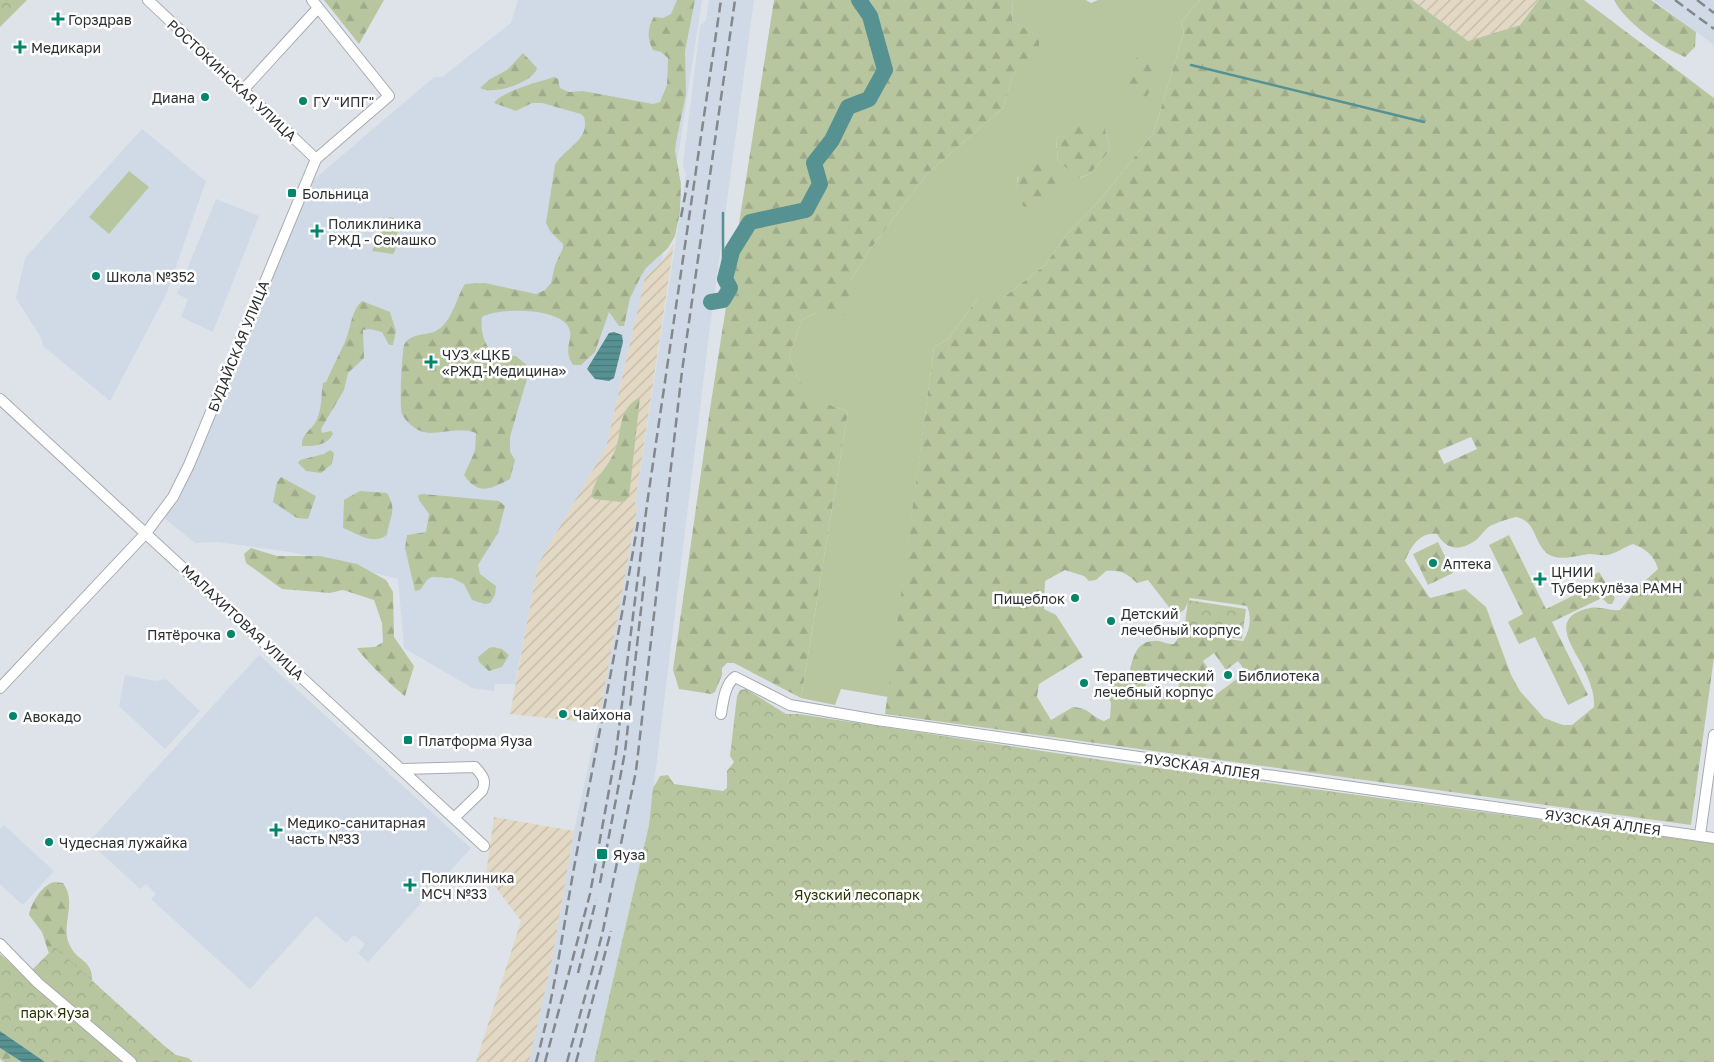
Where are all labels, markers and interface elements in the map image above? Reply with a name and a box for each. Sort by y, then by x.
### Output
place label: Горздрав [68,11,132,28]
marker: Горздрав [52,13,64,25]
street label: РОСТОКИНСКАЯ УЛИЦА [164,16,301,145]
place label: Медикари [31,39,101,56]
marker: Медикари [13,40,27,54]
place label: Диана [152,89,195,106]
marker: Диана [199,91,211,103]
place label: ГУ "ИПГ" [313,93,374,110]
marker: ГУ "ИПГ" [297,95,309,107]
place label: Больница [302,185,369,202]
marker: Больница [286,187,298,199]
place label: Поликлиника РЖД - Семашко [328,215,436,248]
marker: Поликлиника РЖД - Семашко [310,224,324,238]
place label: Школа №352 [106,268,195,285]
marker: Школа №352 [90,270,102,282]
street label: БУДАЙСКАЯ УЛИЦА [204,277,272,414]
place label: ЧУЗ «ЦКБ «РЖД-Медицина» [442,346,567,379]
marker: ЧУЗ «ЦКБ «РЖД-Медицина» [424,355,438,369]
place label: Аптека [1443,555,1491,572]
marker: Аптека [1427,557,1439,569]
street label: МАЛАХИТОВАЯ УЛИЦА [178,561,308,684]
place label: ЦНИИ Туберкулёза РАМН [1551,563,1682,596]
marker: ЦНИИ Туберкулёза РАМН [1533,572,1547,586]
place label: Пищеблок [993,590,1065,607]
marker: Пищеблок [1069,592,1081,604]
place label: Детский лечебный корпус [1121,605,1241,638]
marker: Детский лечебный корпус [1105,615,1117,627]
place label: Пятёрочка [147,626,221,643]
marker: Пятёрочка [225,628,237,640]
place label: Терапевтический лечебный корпус [1094,667,1214,700]
place label: Библиотека [1238,667,1320,684]
marker: Библиотека [1222,669,1234,681]
marker: Терапевтический лечебный корпус [1078,677,1090,689]
place label: Чайхона [573,706,631,723]
place label: Авокадо [23,708,81,725]
marker: Чайхона [557,708,569,720]
marker: Авокадо [7,710,19,722]
place label: Платформа Яуза [418,732,532,749]
marker: Платформа Яуза [402,734,414,746]
street label: ЯУЗСКАЯ АЛЛЕЯ [1143,749,1261,783]
street label: ЯУЗСКАЯ АЛЛЕЯ [1544,805,1662,839]
place label: Медико-санитарная часть №33 [287,814,426,847]
marker: Медико-санитарная часть №33 [269,823,283,837]
place label: Чудесная лужайка [59,834,187,851]
marker: Чудесная лужайка [43,836,55,848]
place label: Яуза [613,846,645,863]
marker: Яуза [595,847,609,861]
place label: Поликлиника МСЧ №33 [421,869,514,902]
marker: Поликлиника МСЧ №33 [403,878,417,892]
park label: Яузский лесопарк [794,886,920,903]
park label: парк Яуза [21,1004,89,1021]

